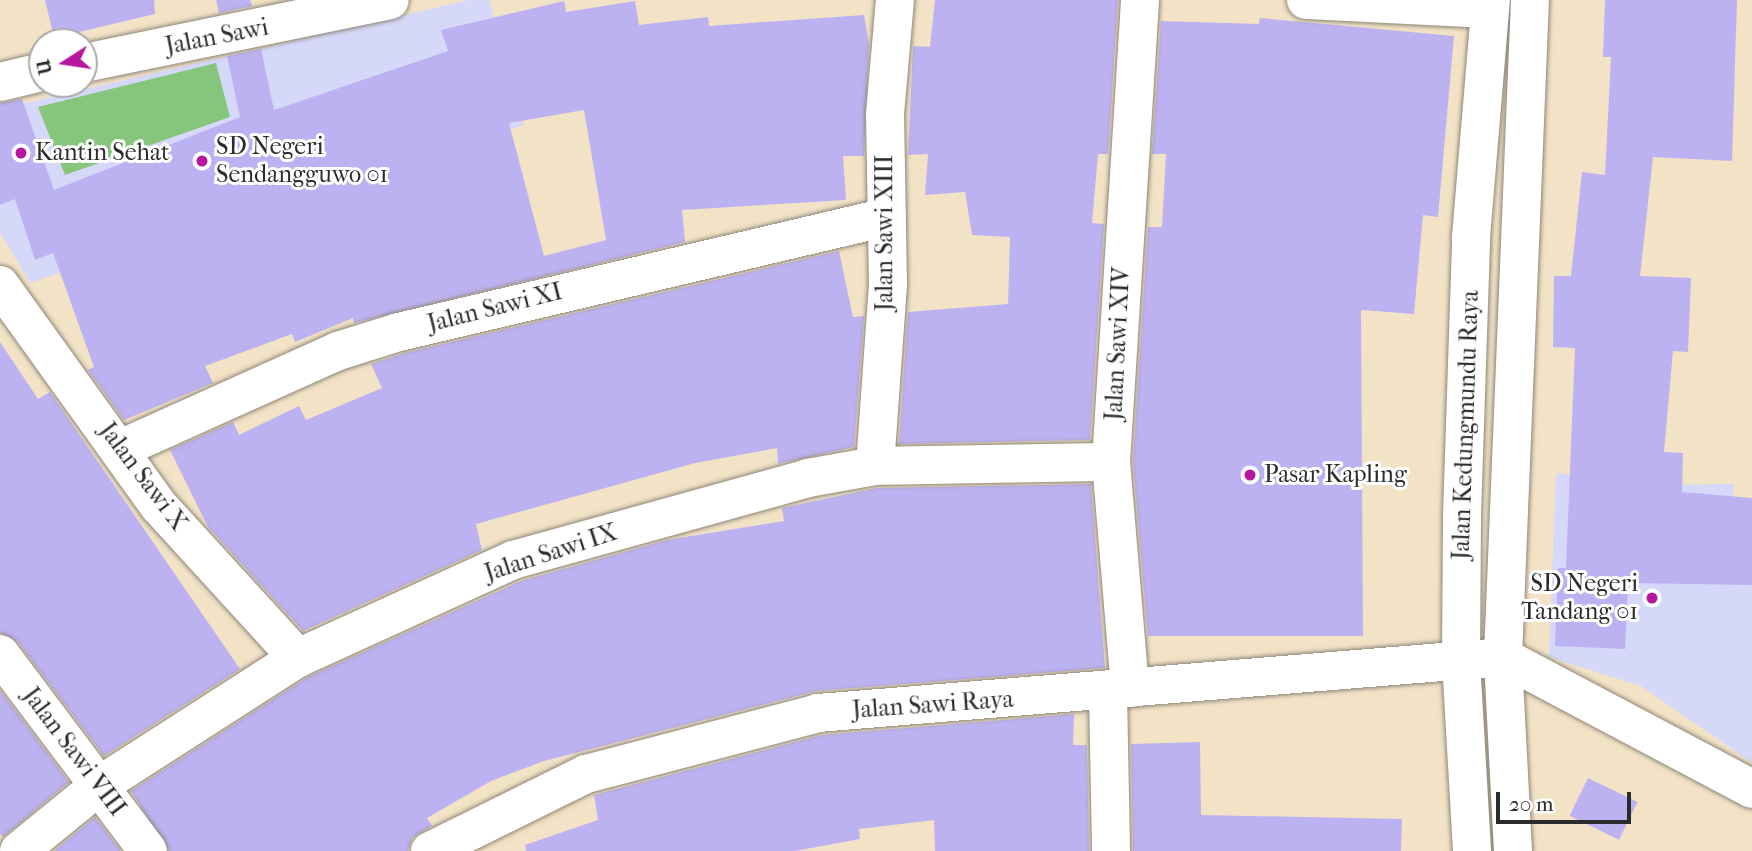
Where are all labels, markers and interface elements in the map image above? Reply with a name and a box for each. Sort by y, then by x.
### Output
street label: Jalan Sawi [163,13,271,61]
north arrow [28,28,98,98]
text: U [32,57,57,76]
place label: SD Negeri Sendangguwo 01 [216,133,388,189]
place label: Kantin Sehat [35,139,170,167]
marker: Kantin Sehat [13,145,29,161]
marker: SD Negeri Sendangguwo 01 [194,153,210,169]
street label: Jalan Sawi XIII [871,155,899,311]
street label: Jalan Sawi XIV [1100,267,1136,421]
street label: Jalan Sawi XI [425,277,565,339]
street label: Jalan Kedungmundu Raya [1447,290,1485,560]
street label: Jalan Sawi X [93,417,193,537]
place label: Pasar Kapling [1264,461,1407,489]
marker: Pasar Kapling [1242,467,1258,483]
street label: Jalan Sawi IX [481,518,621,588]
place label: SD Negeri Tandang 01 [1521,570,1638,626]
marker: SD Negeri Tandang 01 [1644,590,1660,606]
street label: Jalan Sawi VIII [16,682,132,822]
street label: Jalan Sawi Raya [851,685,1015,725]
scale bar [1500,778,1635,822]
text: 20 m [1509,792,1553,816]

